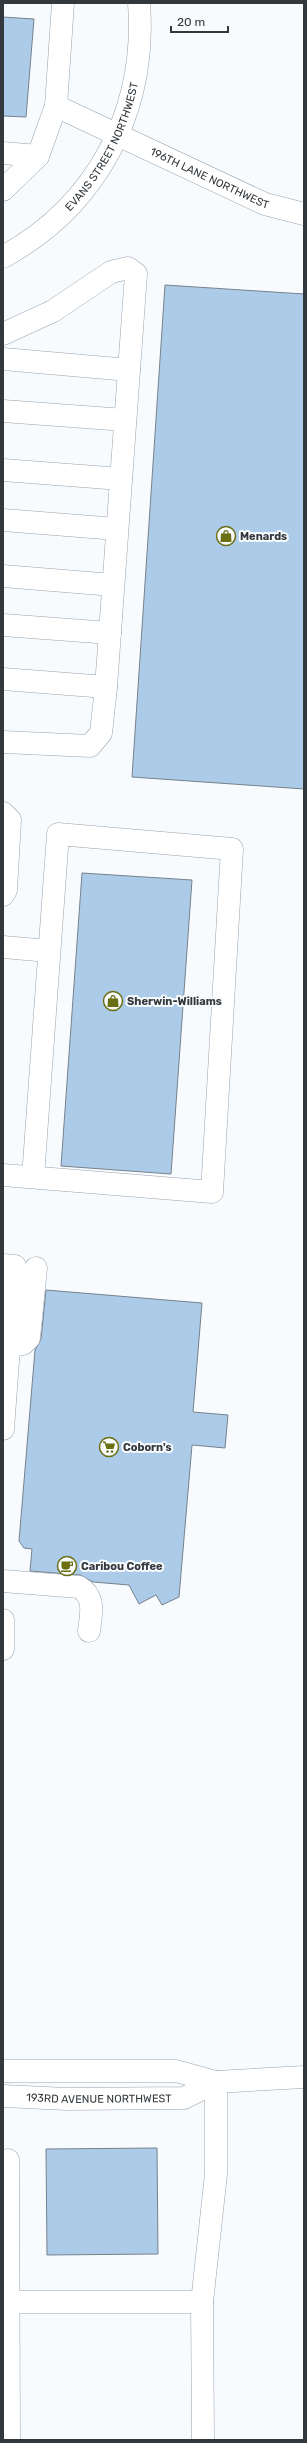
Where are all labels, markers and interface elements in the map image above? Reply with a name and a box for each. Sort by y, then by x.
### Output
scale bar [171,8,228,34]
text: 20 m [177,15,205,29]
street label: EVANS STREET NORTHWEST [63,80,141,214]
street label: 196TH LANE NORTHWEST [148,145,271,212]
shop icon: Menards [215,525,237,547]
place label: Menards [240,530,287,543]
shop icon: Sherwin-Williams [102,990,124,1012]
place label: Sherwin-Williams [127,995,222,1008]
supermarket icon: Coborn's [98,1436,120,1458]
place label: Coborn's [123,1441,171,1454]
cafe icon: Caribou Coffee [56,1555,78,1577]
place label: Caribou Coffee [81,1560,163,1573]
street label: 193RD AVENUE NORTHWEST [26,2091,172,2106]

